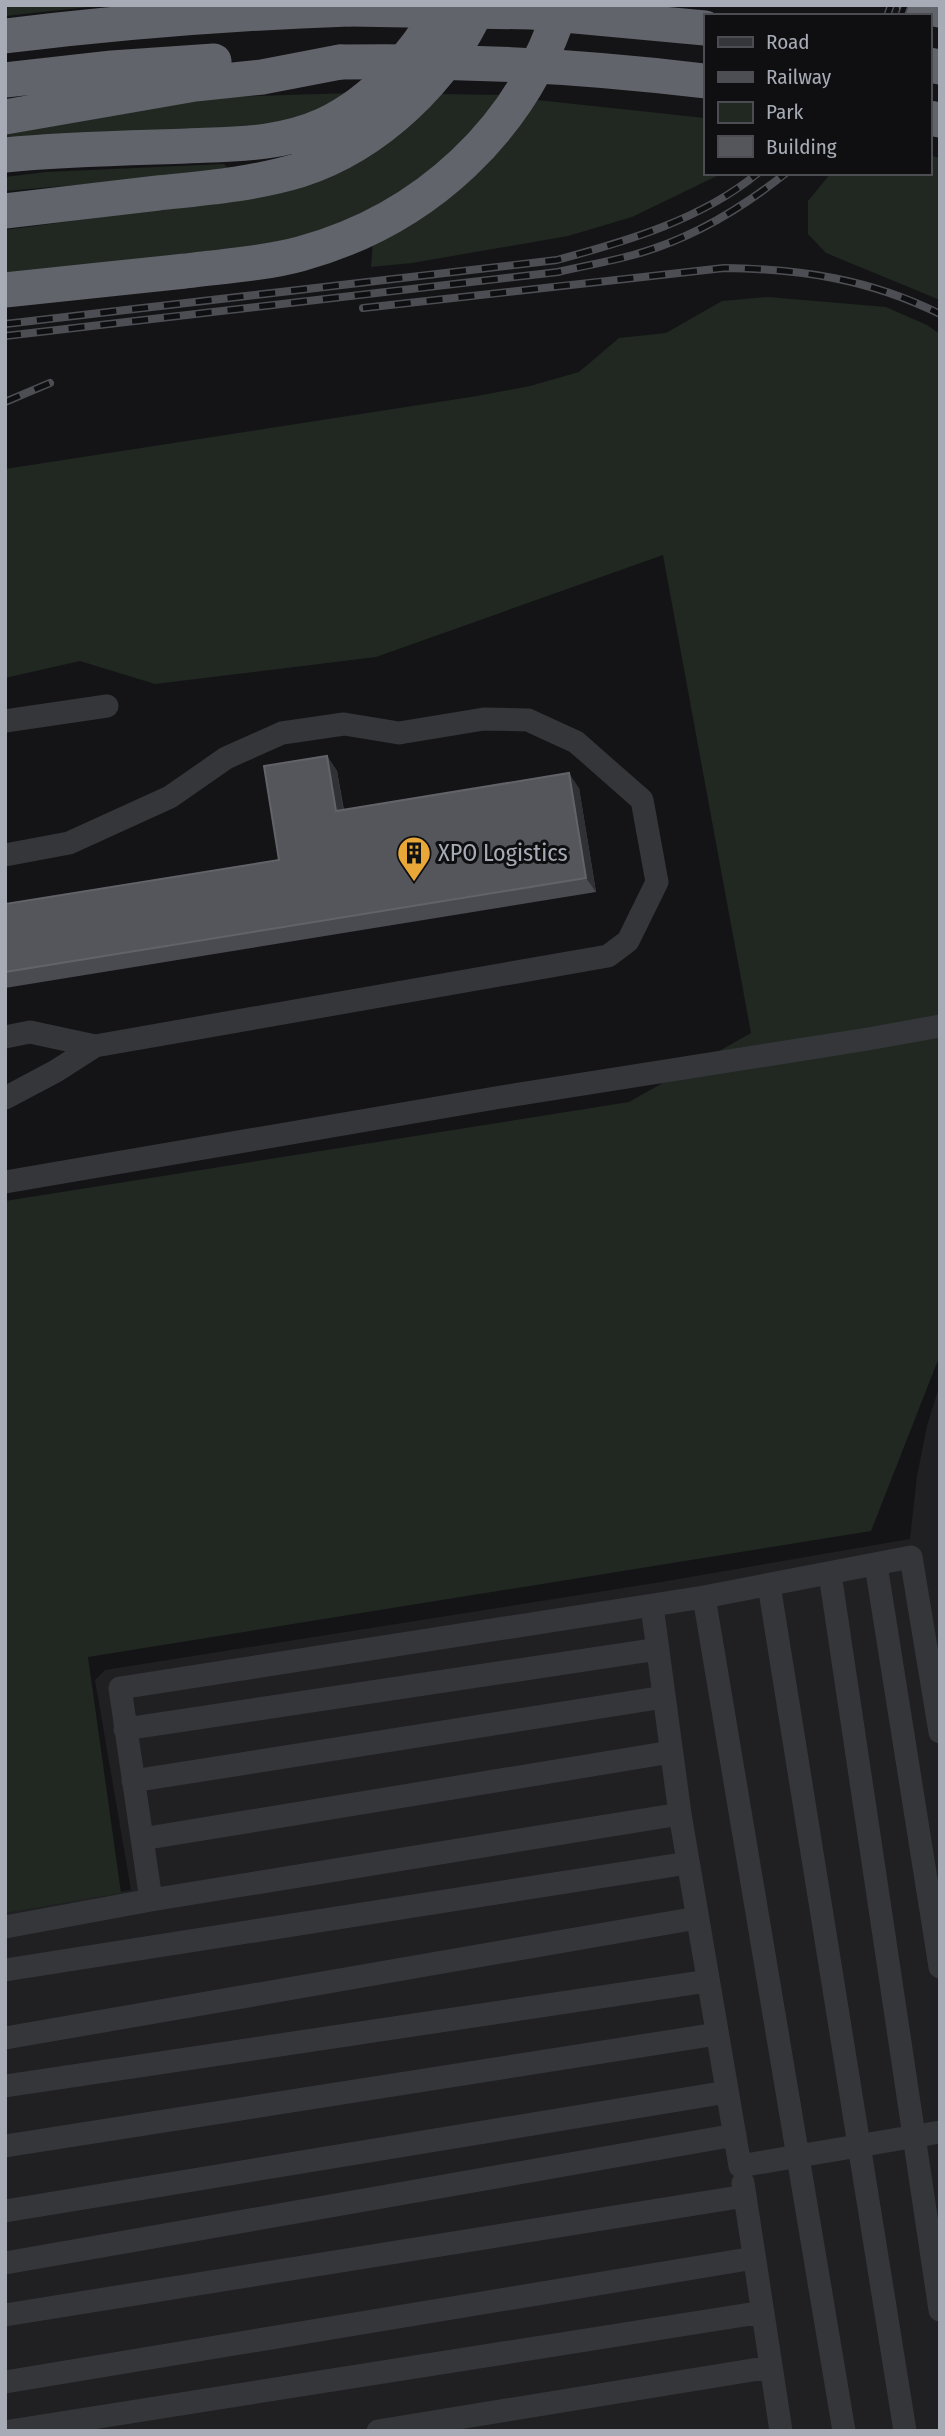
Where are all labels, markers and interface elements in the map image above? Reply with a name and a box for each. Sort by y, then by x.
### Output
legend [704,14,931,175]
text: Road [766,29,810,55]
text: Railway [766,64,832,90]
text: Park [766,99,804,125]
text: Building [766,134,837,160]
building icon: XPO Logistics [395,834,433,883]
place label: XPO Logistics [438,839,568,867]

